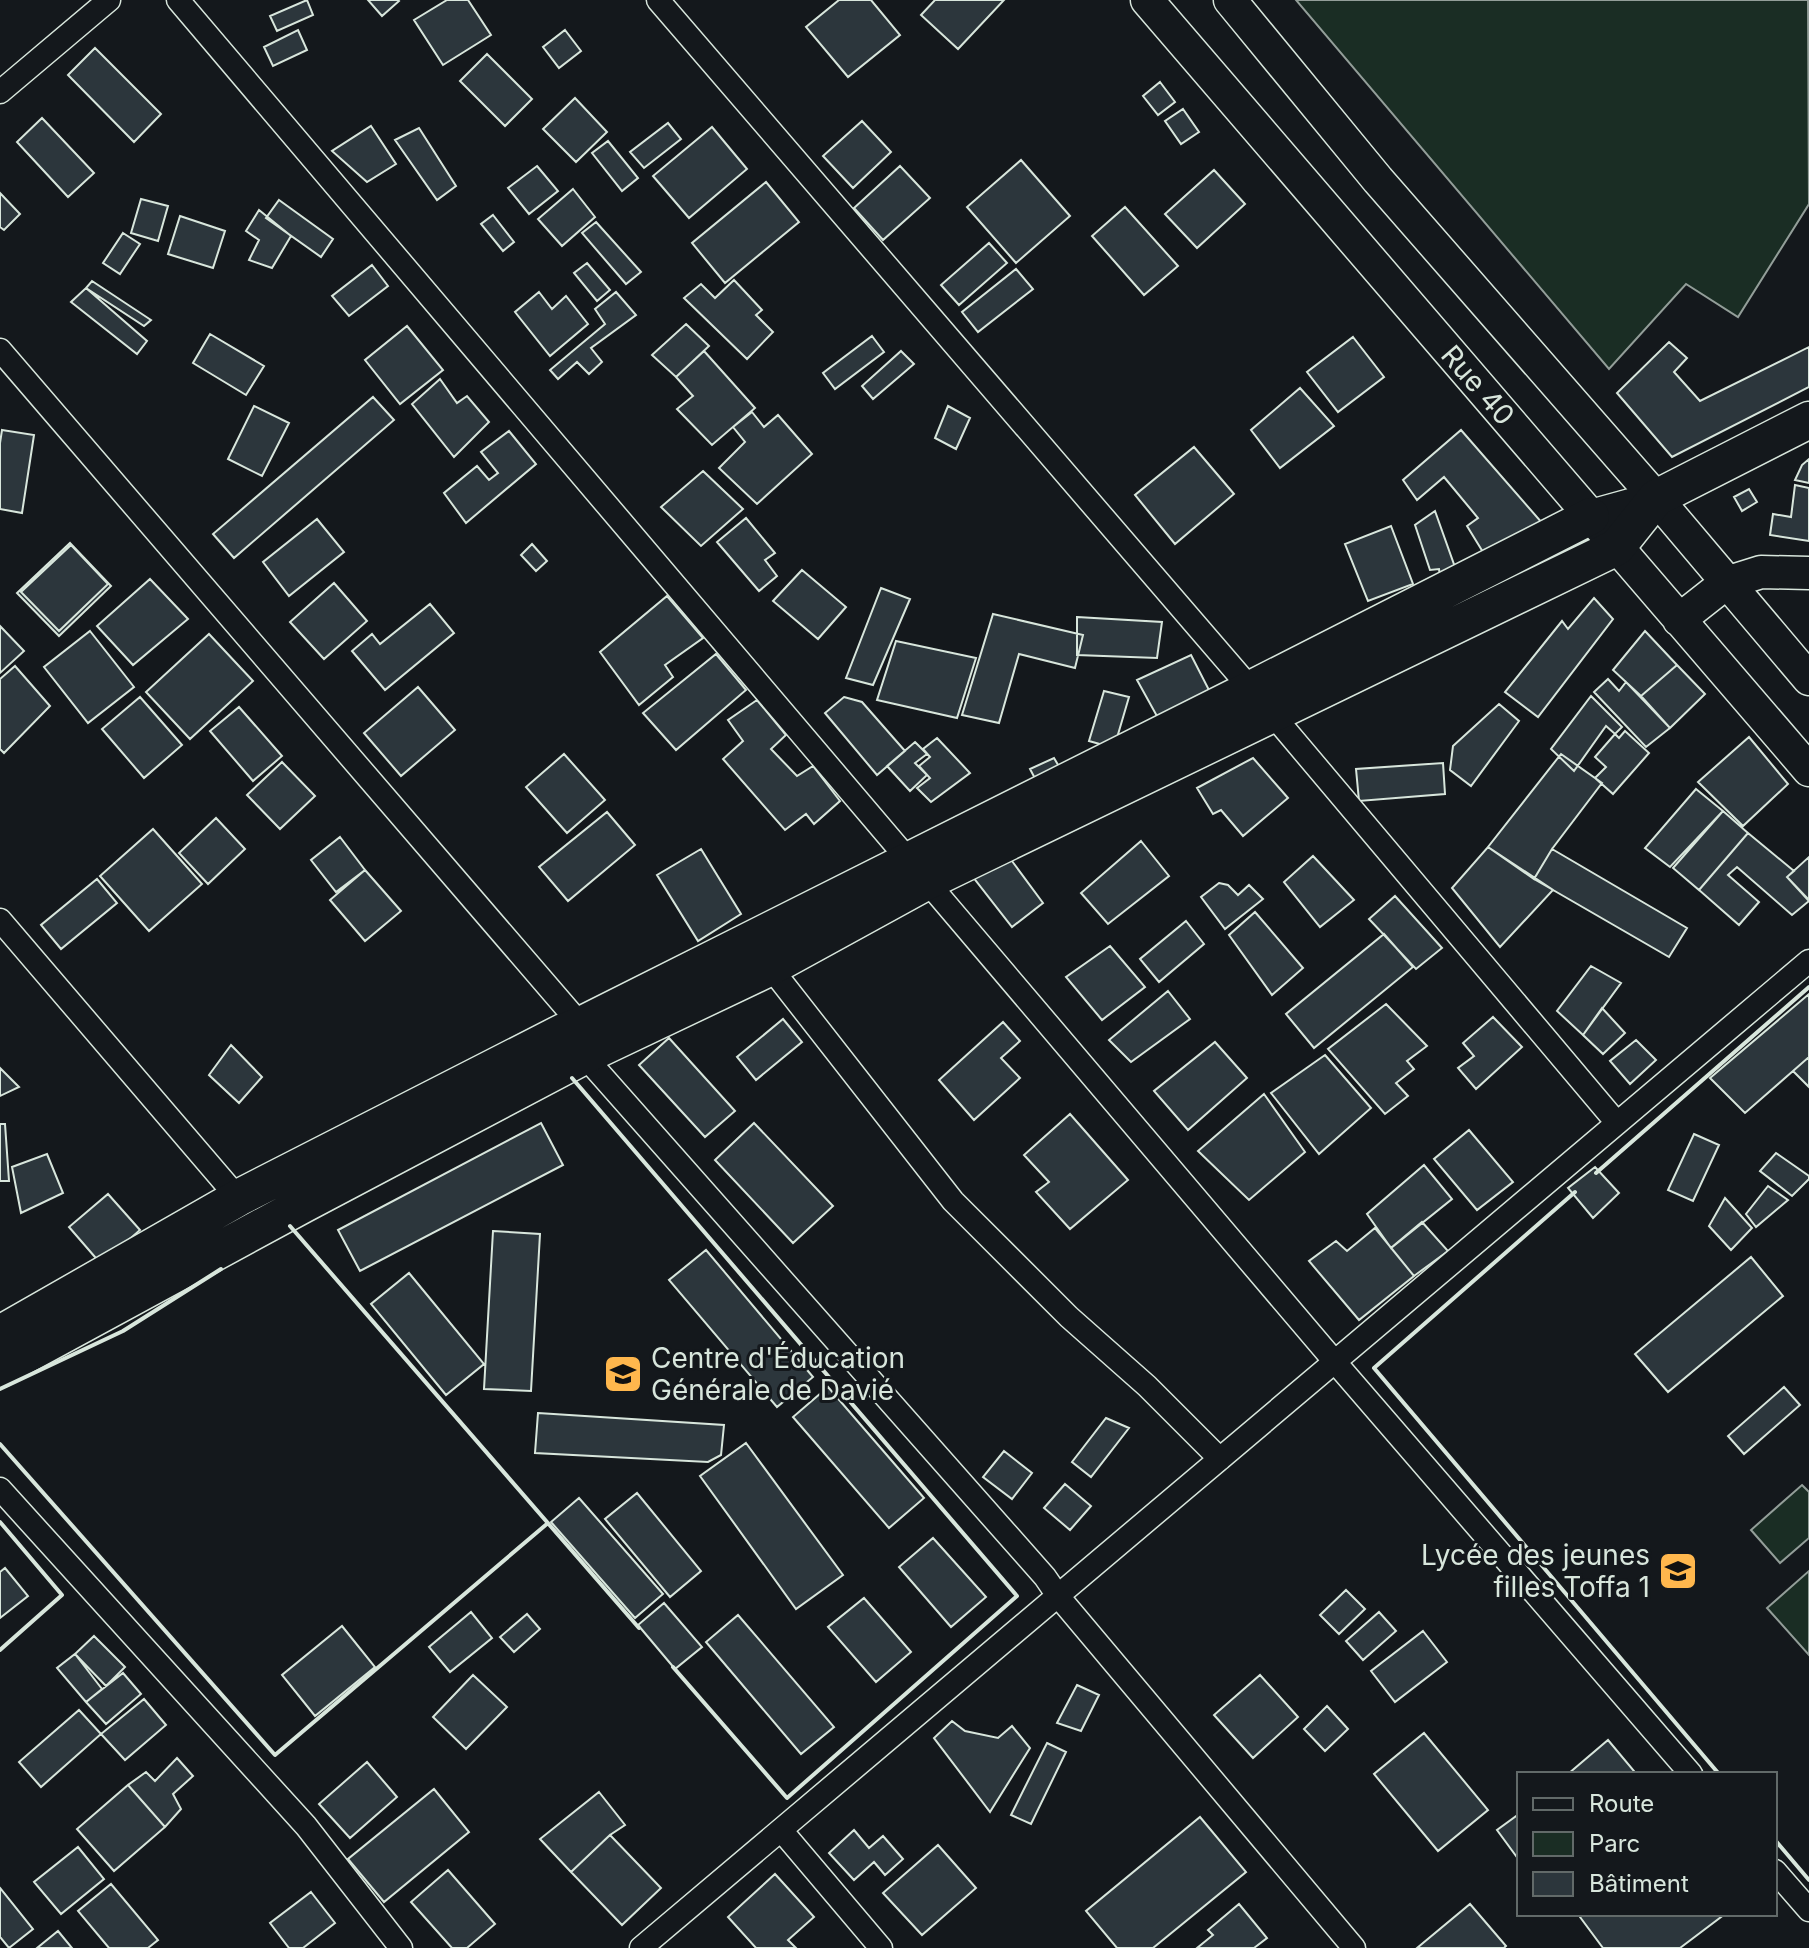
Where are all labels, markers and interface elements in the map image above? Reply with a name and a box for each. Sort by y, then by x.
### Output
street label: Rue 40 [1434,338,1522,432]
place label: Centre d'Éducation Générale de Davié [651,1340,905,1407]
school or university icon: Centre d'Éducation Générale de Davié [602,1353,644,1395]
place label: Lycée des jeunes filles Toffa 1 [1421,1538,1650,1604]
school or university icon: Lycée des jeunes filles Toffa 1 [1657,1550,1699,1592]
legend [1517,1772,1777,1916]
text: Route [1589,1789,1654,1818]
text: Parc [1589,1829,1640,1858]
text: Bâtiment [1589,1869,1689,1898]

